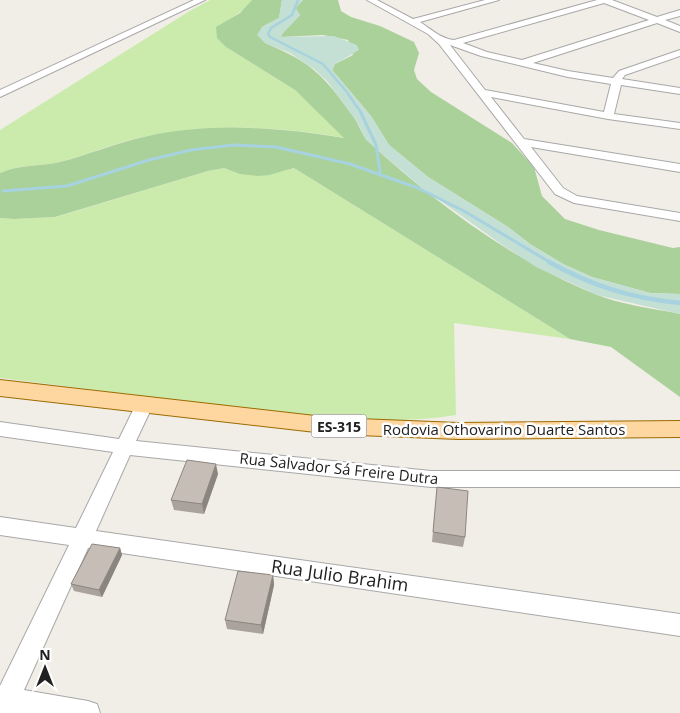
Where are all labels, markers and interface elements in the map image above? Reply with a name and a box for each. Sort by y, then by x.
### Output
road number: ES-315 [312,414,366,438]
street label: Rodovia Othovarino Duarte Santos [383,419,625,439]
street label: Rua Salvador Sá Freire Dutra [239,448,439,488]
street label: Rua Julio Brahim [270,553,410,597]
north arrow [20,643,70,693]
text: N [39,645,51,664]

